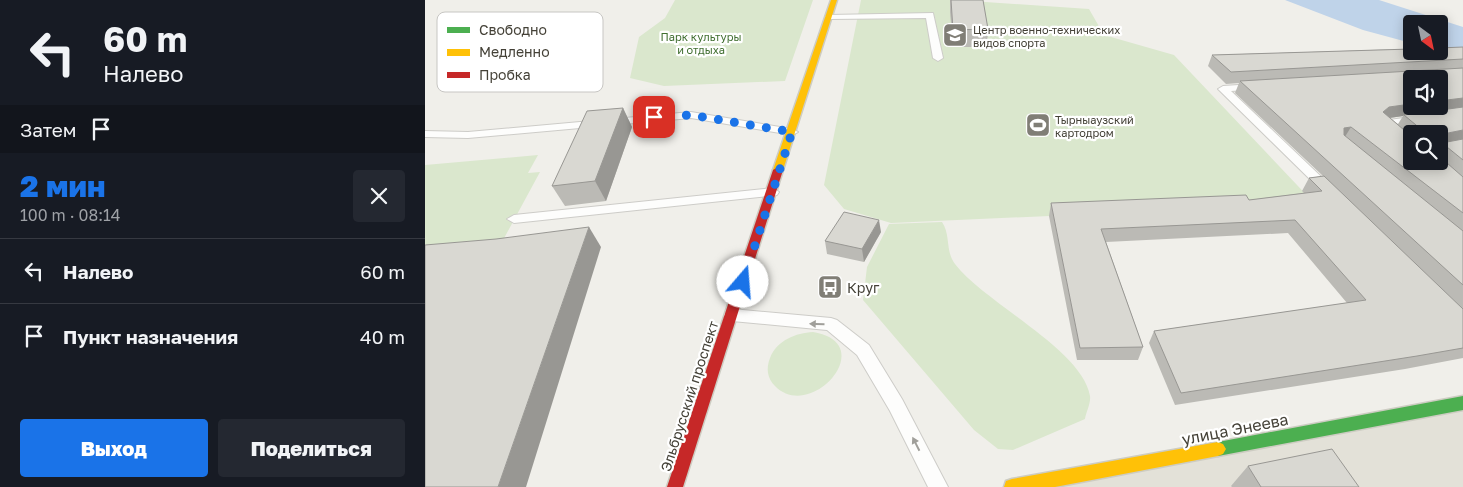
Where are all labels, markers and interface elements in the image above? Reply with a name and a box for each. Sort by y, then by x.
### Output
legend [437,12,603,92]
north arrow [1403,15,1447,60]
map controls [1403,15,1448,170]
text: 60 m [103,18,187,60]
icon: left [20,20,85,85]
text: Свободно [479,21,547,38]
school or university icon: Центр военно-технических видов спорта [942,22,968,48]
place label: Центр военно-технических видов спорта [973,23,1120,49]
park label: Парк культуры и отдыха [661,30,741,56]
text: Медленно [479,43,550,60]
text: Налево [103,60,183,87]
text: Пробка [479,66,531,83]
button: sound [1403,70,1448,115]
pin [633,96,675,138]
icon: arrive [640,103,668,131]
sports icon: Тырныаузский картодром [1025,112,1051,138]
place label: Тырныаузский картодром [1055,113,1134,139]
icon: arrive [87,115,115,143]
text: Затем [20,118,77,141]
button: search [1403,125,1448,170]
text: 2 мин [20,168,105,204]
button: close [353,170,405,222]
text: 100 m · 08:14 [20,205,121,225]
position arrow [716,255,768,307]
icon: left [20,257,48,285]
text: Налево [63,260,133,283]
text: 60 m [360,260,405,283]
bus stop icon: Круг [817,274,843,300]
place label: Круг [847,279,880,296]
street label: Эльбрусский проспект [657,318,721,473]
one-way arrow [809,319,825,327]
icon: arrive [20,322,48,350]
text: Пункт назначения [63,325,238,348]
text: 40 m [360,325,405,348]
street label: улица Энеева [1180,409,1290,449]
button: Выход [20,419,208,477]
button: Поделиться [218,419,405,477]
one-way arrow [912,436,920,451]

